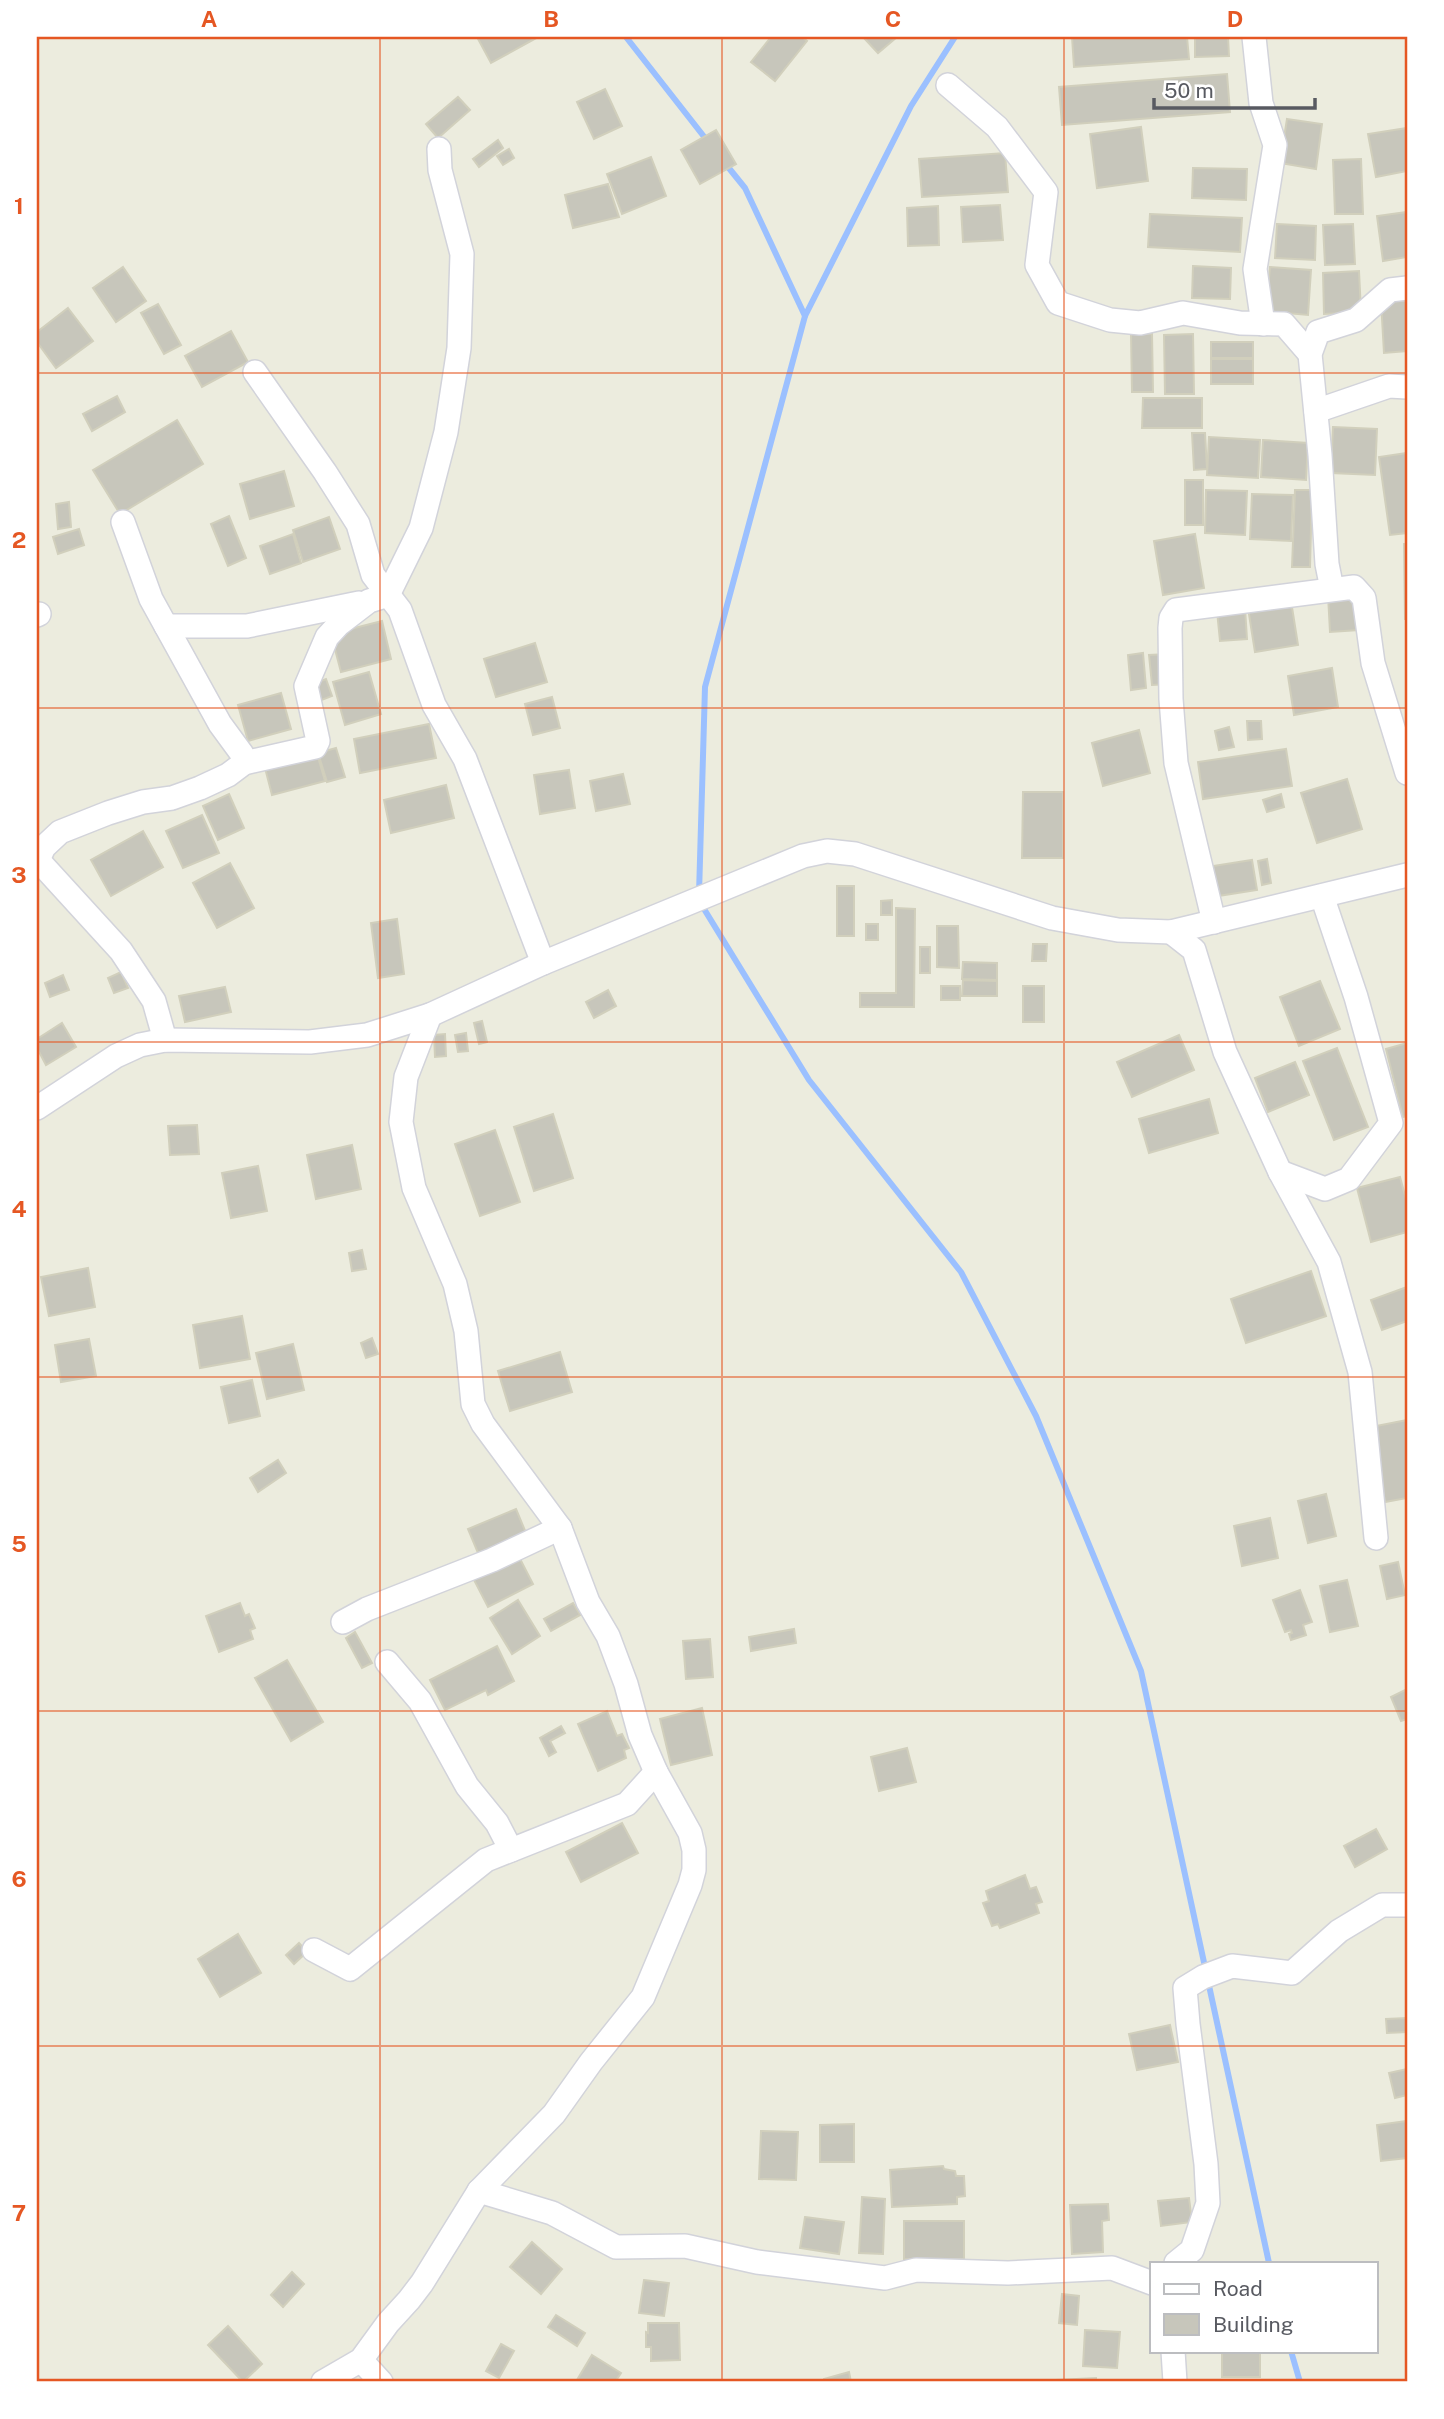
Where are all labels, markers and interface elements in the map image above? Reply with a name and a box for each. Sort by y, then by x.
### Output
text: A [201,5,218,32]
text: B [543,5,559,32]
text: C [885,5,901,32]
text: D [1227,5,1243,32]
scale bar [1154,66,1314,110]
text: 50 m [1164,78,1214,103]
text: 1 [14,192,24,219]
text: 2 [12,526,26,553]
text: 3 [11,861,27,888]
text: 4 [11,1195,27,1222]
text: 5 [11,1530,27,1557]
text: 6 [11,1865,27,1892]
text: 7 [12,2199,26,2226]
legend [1150,2262,1378,2352]
text: Road [1213,2276,1263,2301]
text: Building [1213,2312,1294,2337]

